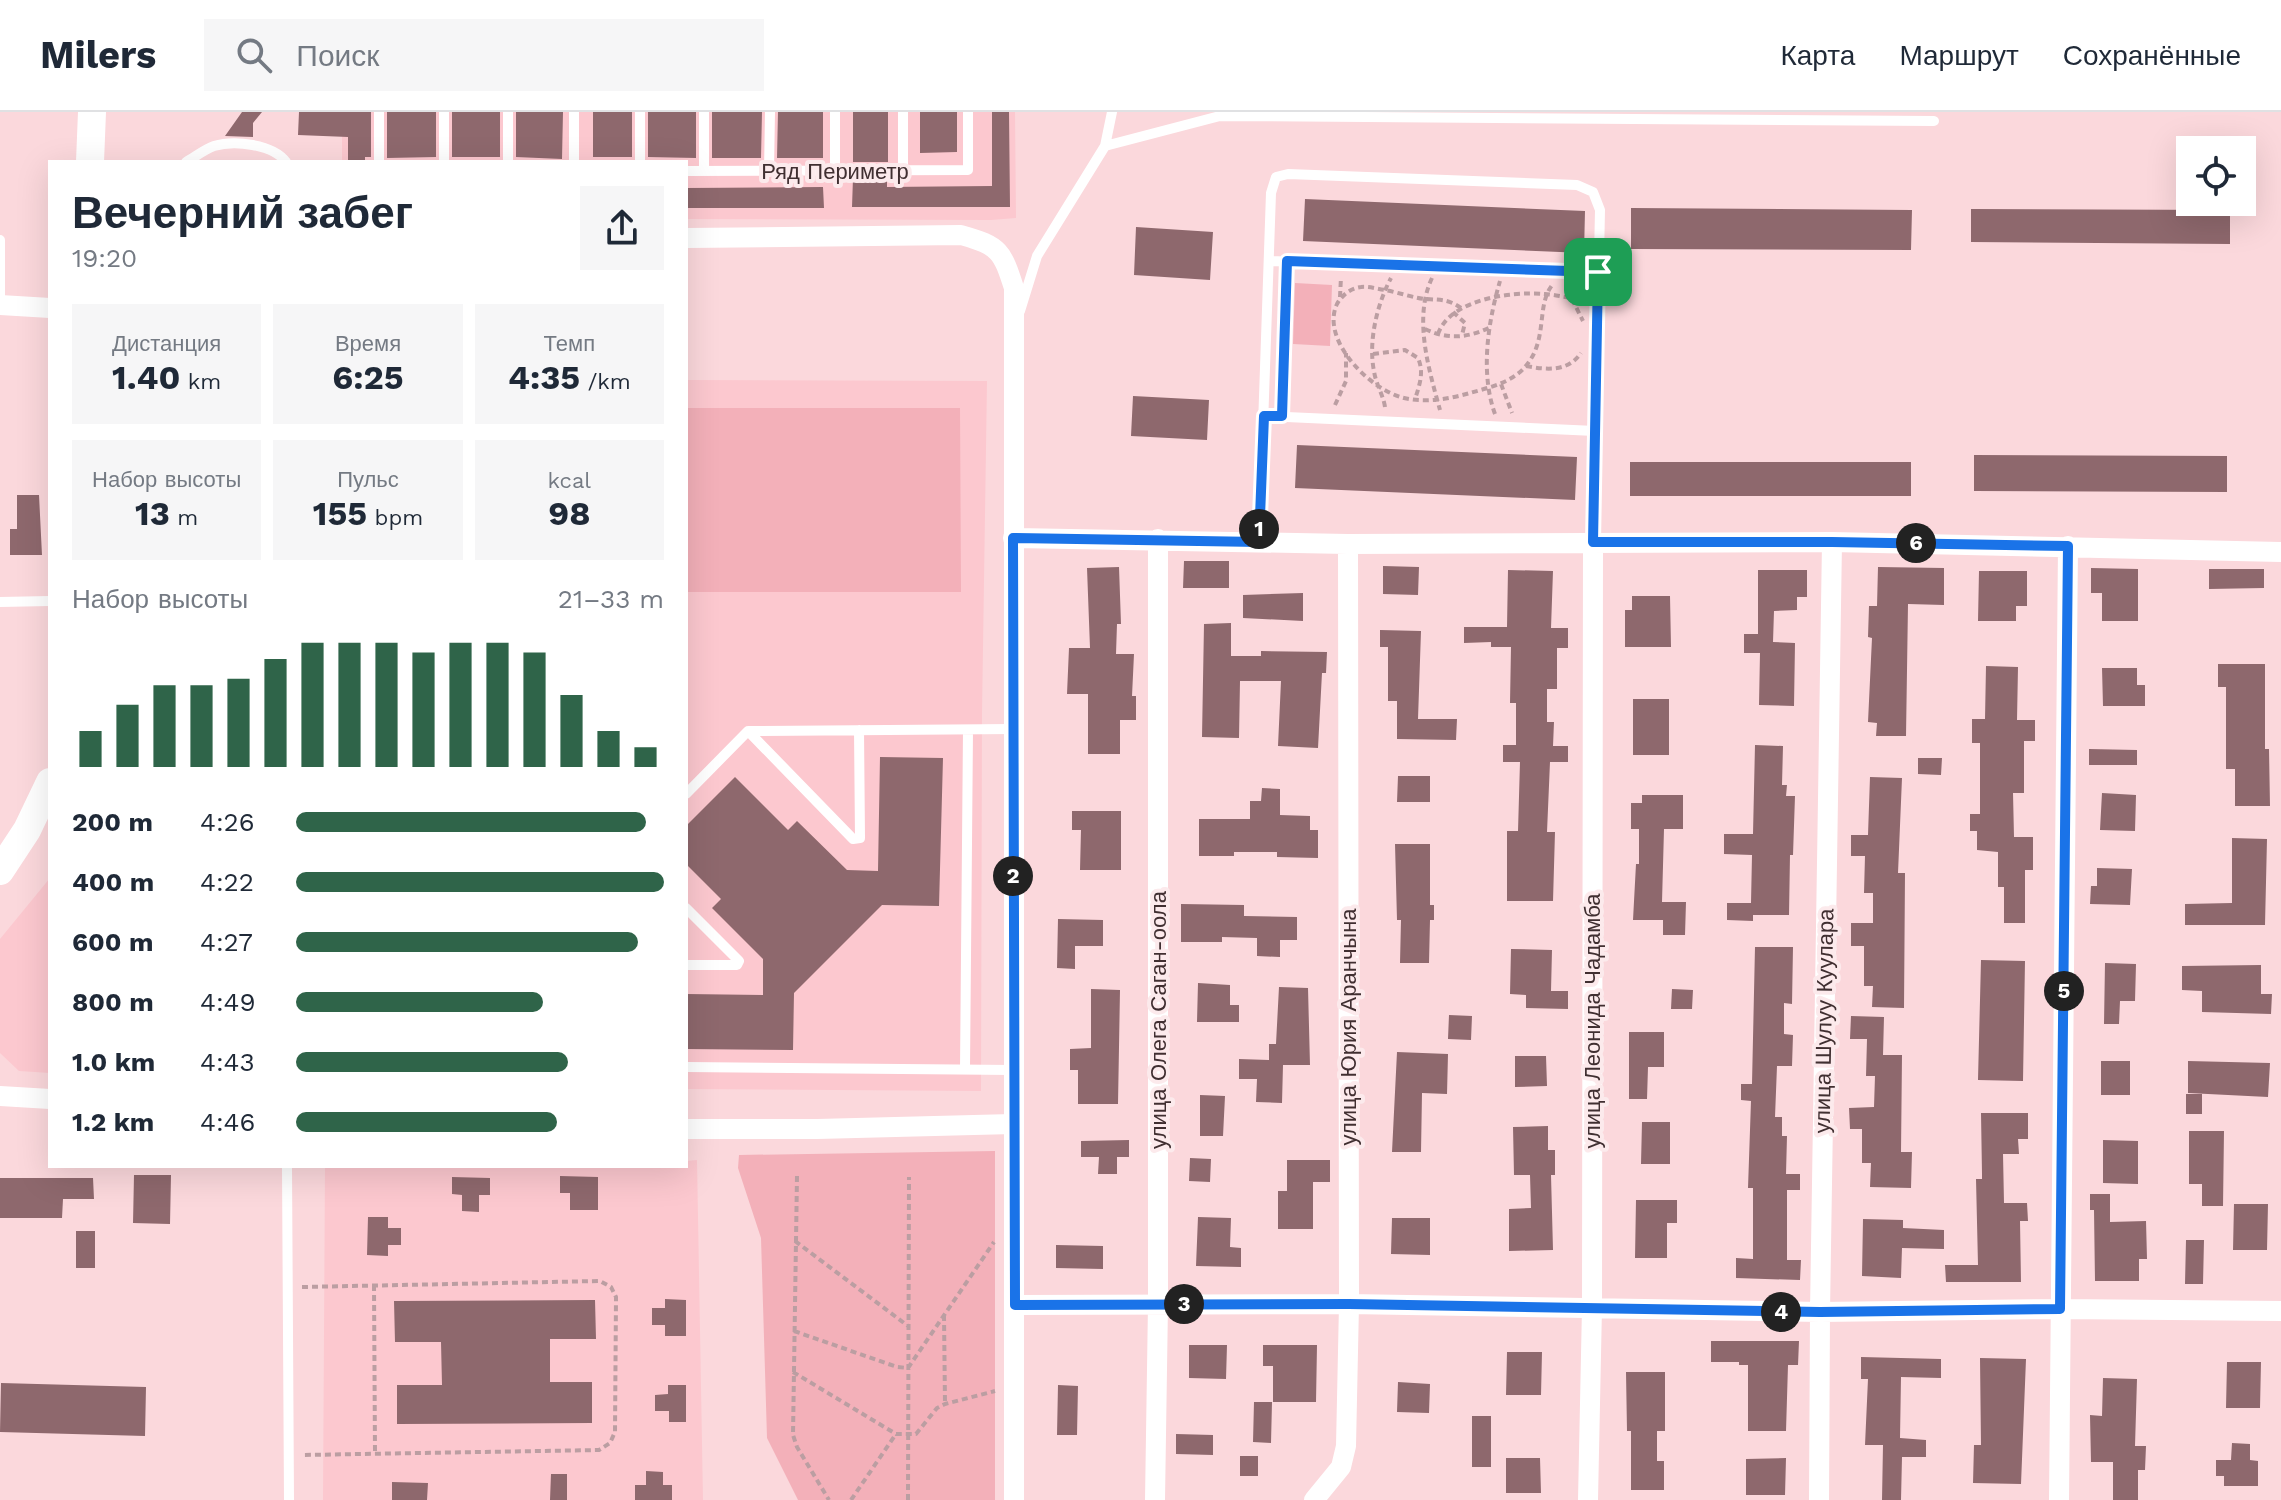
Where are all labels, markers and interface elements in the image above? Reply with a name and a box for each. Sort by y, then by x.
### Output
search box [204,19,764,91]
text: Milers [40,33,156,77]
icon: search [232,33,276,77]
text: Поиск [296,38,379,73]
text: Карта [1780,39,1855,72]
text: Маршрут [1899,39,2019,72]
text: Сохранённые [2063,39,2241,72]
map controls [2176,136,2256,216]
button: locate [2176,136,2256,216]
street label: Ряд Периметр [761,159,909,184]
button: share [580,186,664,270]
text: Вечерний забег [72,187,413,239]
pin [1564,238,1632,306]
text: 19:20 [72,243,137,273]
icon: arrive [1576,250,1620,294]
text: Дистанция [112,331,221,356]
text: Время [335,331,401,356]
text: Темп [544,331,595,356]
text: 1.40 [112,357,180,397]
text: 6:25 [332,357,404,397]
text: 4:35 [508,357,580,397]
text: km [180,369,221,394]
text: /km [580,369,631,394]
text: Набор высоты [92,467,241,492]
text: Пульс [337,467,399,492]
text: kcal [548,468,591,493]
text: 13 [135,493,170,533]
text: 155 [313,493,367,533]
text: 98 [548,493,590,533]
text: m [170,505,198,530]
text: bpm [367,505,423,530]
pin: 1 [1239,509,1279,549]
text: 1 [1254,516,1264,541]
pin: 6 [1896,523,1936,563]
text: 6 [1909,530,1923,555]
text: Набор высоты [72,584,248,614]
text: 21–33 m [558,584,664,614]
text: 200 m [72,807,153,837]
text: 4:26 [200,807,255,837]
pin: 2 [993,856,1033,896]
text: 2 [1006,863,1020,888]
text: 400 m [72,867,154,897]
text: 4:22 [200,867,254,897]
street label: улица Олега Саган-оола [1146,890,1171,1149]
street label: улица Леонида Чадамба [1580,893,1605,1149]
street label: улица Юрия Аранчына [1336,908,1361,1146]
street label: улица Шулуу Куулара [1810,908,1838,1134]
text: 600 m [72,927,153,957]
text: 4:27 [200,927,253,957]
pin: 5 [2044,971,2084,1011]
text: 5 [2058,978,2070,1003]
text: 800 m [72,987,154,1017]
text: 4:49 [200,987,256,1017]
text: 1.0 km [72,1047,155,1077]
text: 4:43 [200,1047,255,1077]
text: 1.2 km [72,1107,154,1137]
text: 4:46 [200,1107,255,1137]
pin: 3 [1164,1284,1204,1324]
text: 3 [1177,1291,1191,1316]
pin: 4 [1761,1292,1801,1332]
text: 4 [1774,1299,1788,1324]

